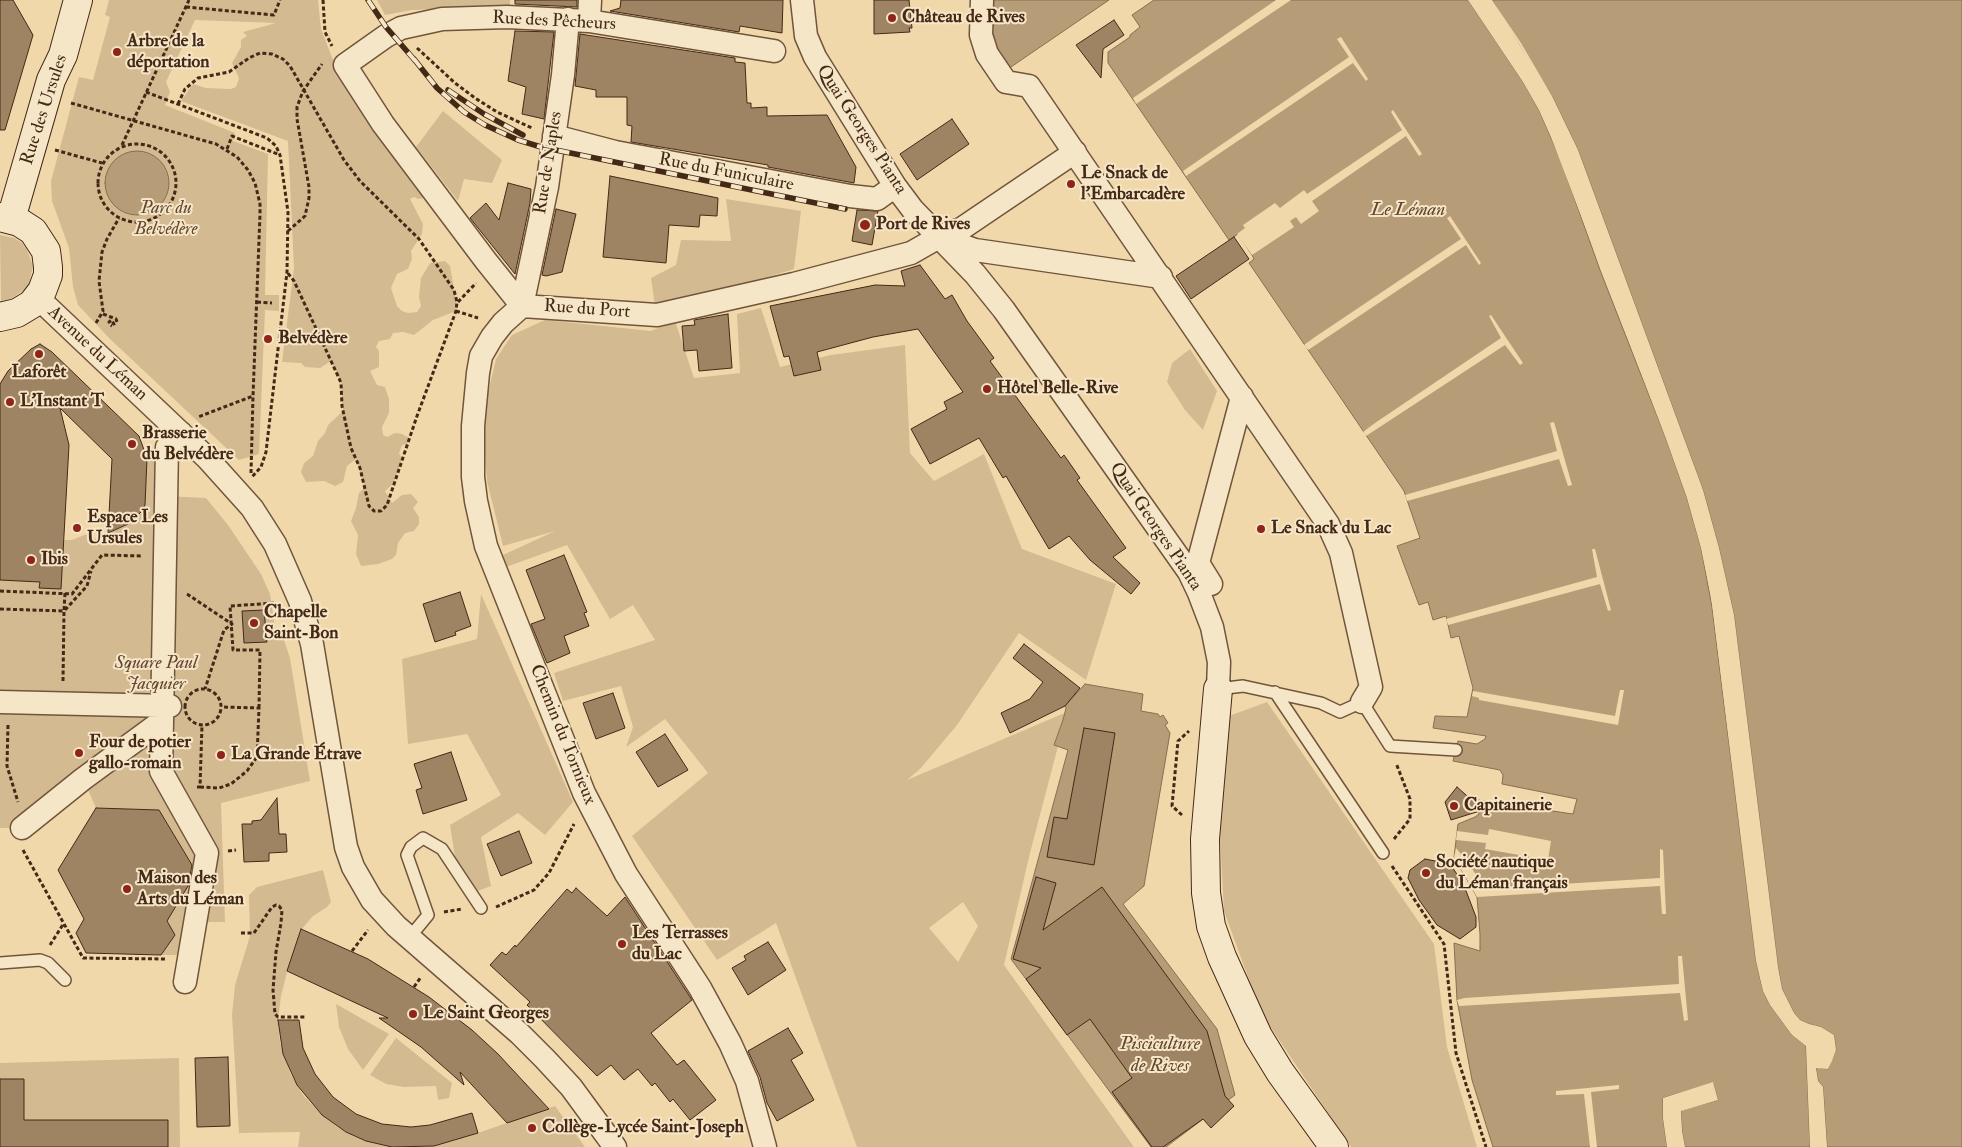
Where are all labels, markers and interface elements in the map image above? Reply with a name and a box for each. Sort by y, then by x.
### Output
place label: Château de Rives [902,7,1025,29]
street label: Rue des Pêcheurs [492,8,616,36]
marker: Château de Rives [886,12,898,24]
place label: Arbre de la déportation [127,31,210,74]
marker: Arbre de la déportation [111,46,123,58]
street label: Rue des Ursules [17,52,73,168]
street label: Quai Georges Pianta [811,61,911,199]
street label: Rue de Naples [530,110,568,216]
street label: Rue du Funiculaire [657,149,795,197]
place label: Le Snack de l'Embarcadère [1081,163,1185,205]
marker: Le Snack de l'Embarcadère [1065,178,1077,190]
park label: Parc du Belvédère [134,198,198,240]
water label: Le Léman [1371,200,1445,222]
place label: Port de Rives [876,214,970,236]
marker: Port de Rives [858,218,872,232]
street label: Rue du Port [543,296,631,324]
street label: Avenue du Léman [42,302,152,406]
place label: Belvédère [278,328,348,350]
marker: Belvédère [262,333,274,345]
marker: Laforêt [33,348,45,360]
place label: Laforêt [12,362,66,384]
place label: Hôtel Belle-Rive [997,378,1118,400]
marker: Hôtel Belle-Rive [981,383,993,395]
place label: L'Instant T [20,391,104,413]
marker: L'Instant T [4,396,16,408]
place label: Brasserie du Belvédère [142,423,234,466]
marker: Brasserie du Belvédère [126,438,138,450]
street label: Quai Georges Pianta [1104,459,1206,595]
place label: Espace Les Ursules [87,507,168,550]
place label: Le Snack du Lac [1271,518,1391,540]
marker: Espace Les Ursules [71,522,83,534]
marker: Le Snack du Lac [1255,523,1267,535]
place label: Ibis [41,549,68,571]
marker: Ibis [25,554,37,566]
place label: Chapelle Saint-Bon [264,602,339,644]
marker: Chapelle Saint-Bon [248,617,260,629]
park label: Square Paul Jacquier [115,653,197,696]
street label: Chemin du Tornieux [524,662,600,808]
place label: Four de potier gallo-romain [89,732,191,774]
place label: La Grande Étrave [231,744,362,766]
marker: Four de potier gallo-romain [73,747,85,759]
marker: La Grande Étrave [215,749,227,761]
place label: Capitainerie [1464,795,1552,817]
marker: Capitainerie [1448,800,1460,812]
place label: Société nautique du Léman français [1436,852,1568,894]
marker: Société nautique du Léman français [1420,867,1432,879]
place label: Maison des Arts du Léman [137,868,244,911]
marker: Maison des Arts du Léman [121,883,133,895]
place label: Les Terrasses du Lac [632,923,728,966]
marker: Les Terrasses du Lac [616,938,628,950]
place label: Le Saint Georges [423,1003,549,1025]
marker: Le Saint Georges [407,1008,419,1020]
water label: Pisciculture de Rives [1120,1034,1200,1078]
place label: Collège-Lycée Saint-Joseph [542,1117,744,1139]
marker: Collège-Lycée Saint-Joseph [526,1122,538,1134]

